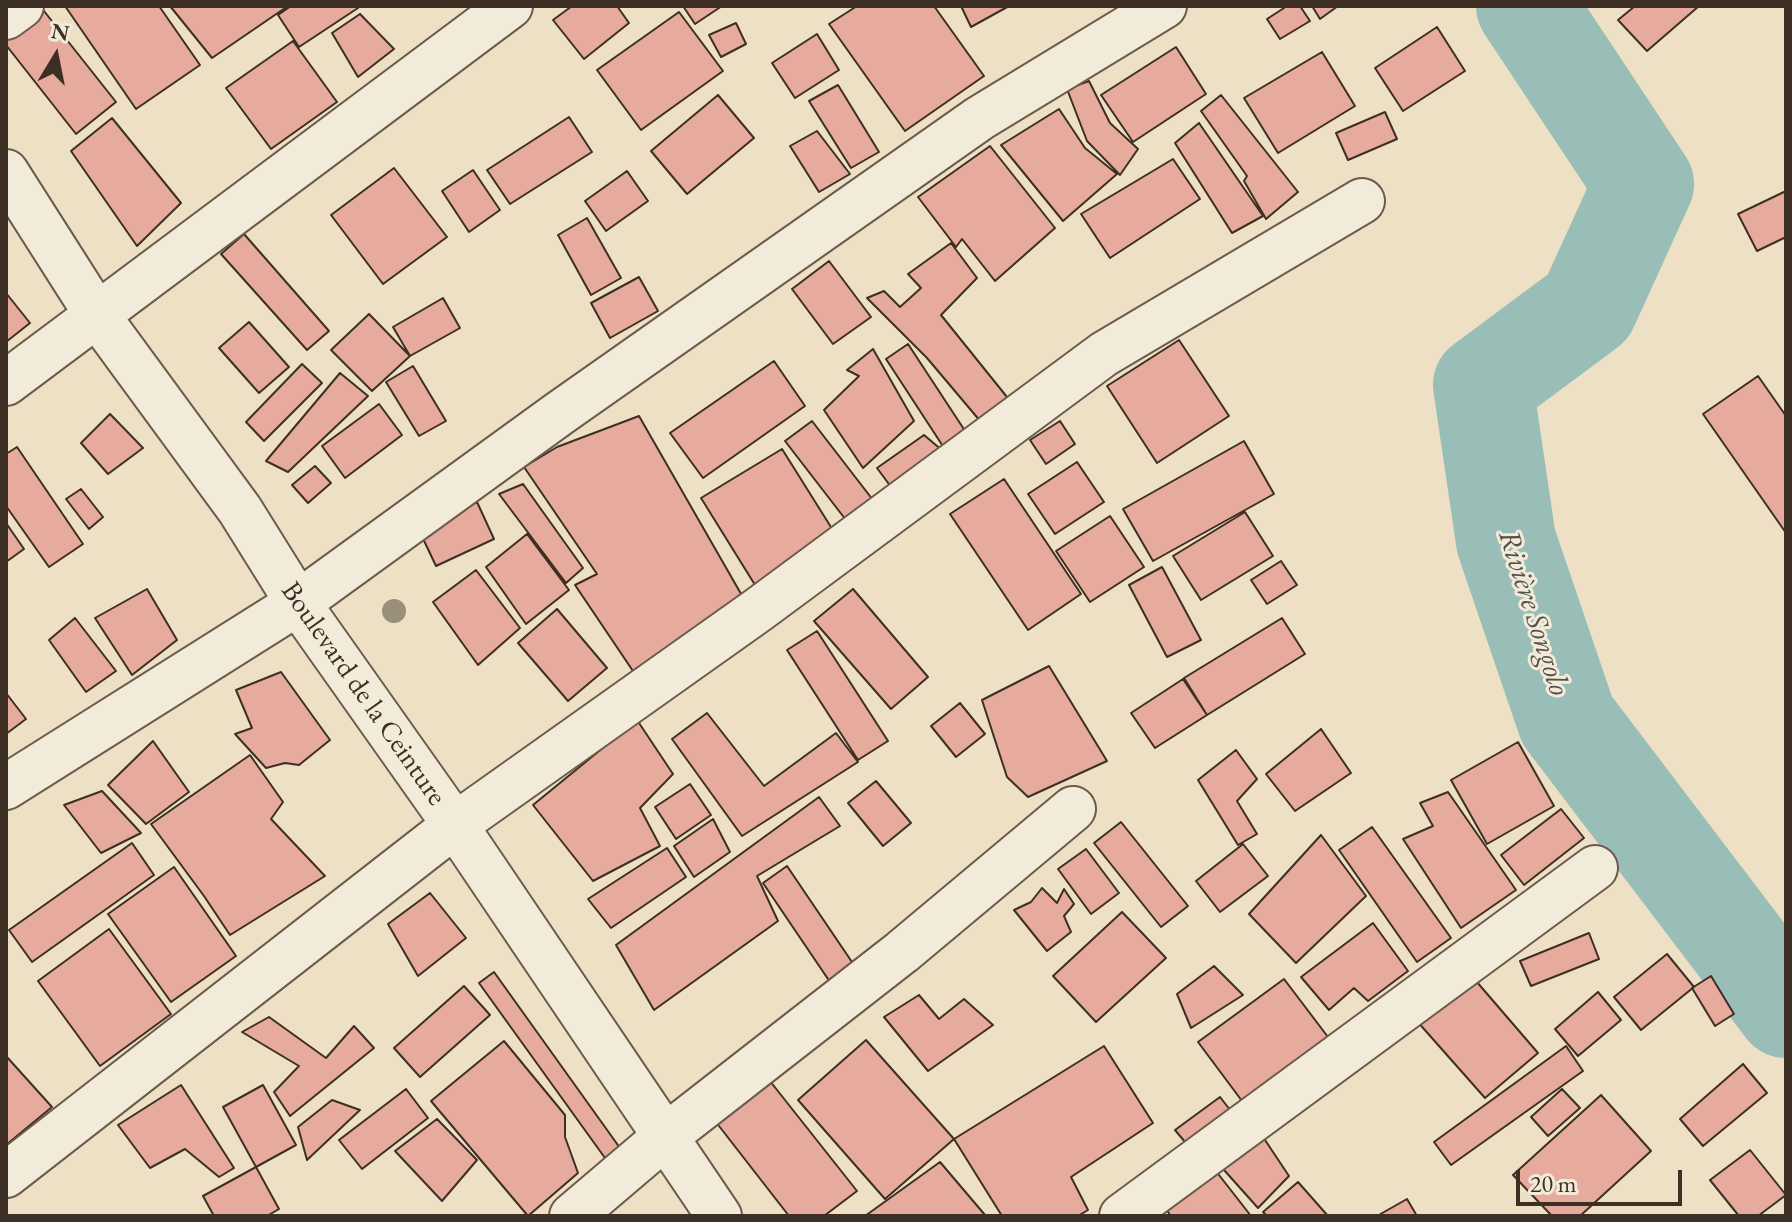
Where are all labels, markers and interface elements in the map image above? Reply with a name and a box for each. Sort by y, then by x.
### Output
north arrow [16,16,96,96]
text: N [49,16,72,48]
water label: Rivière Songolo [1489,526,1577,700]
street label: Boulevard de la Ceinture [273,576,453,812]
scale bar [1520,1154,1686,1204]
text: 20 m [1530,1168,1577,1199]

